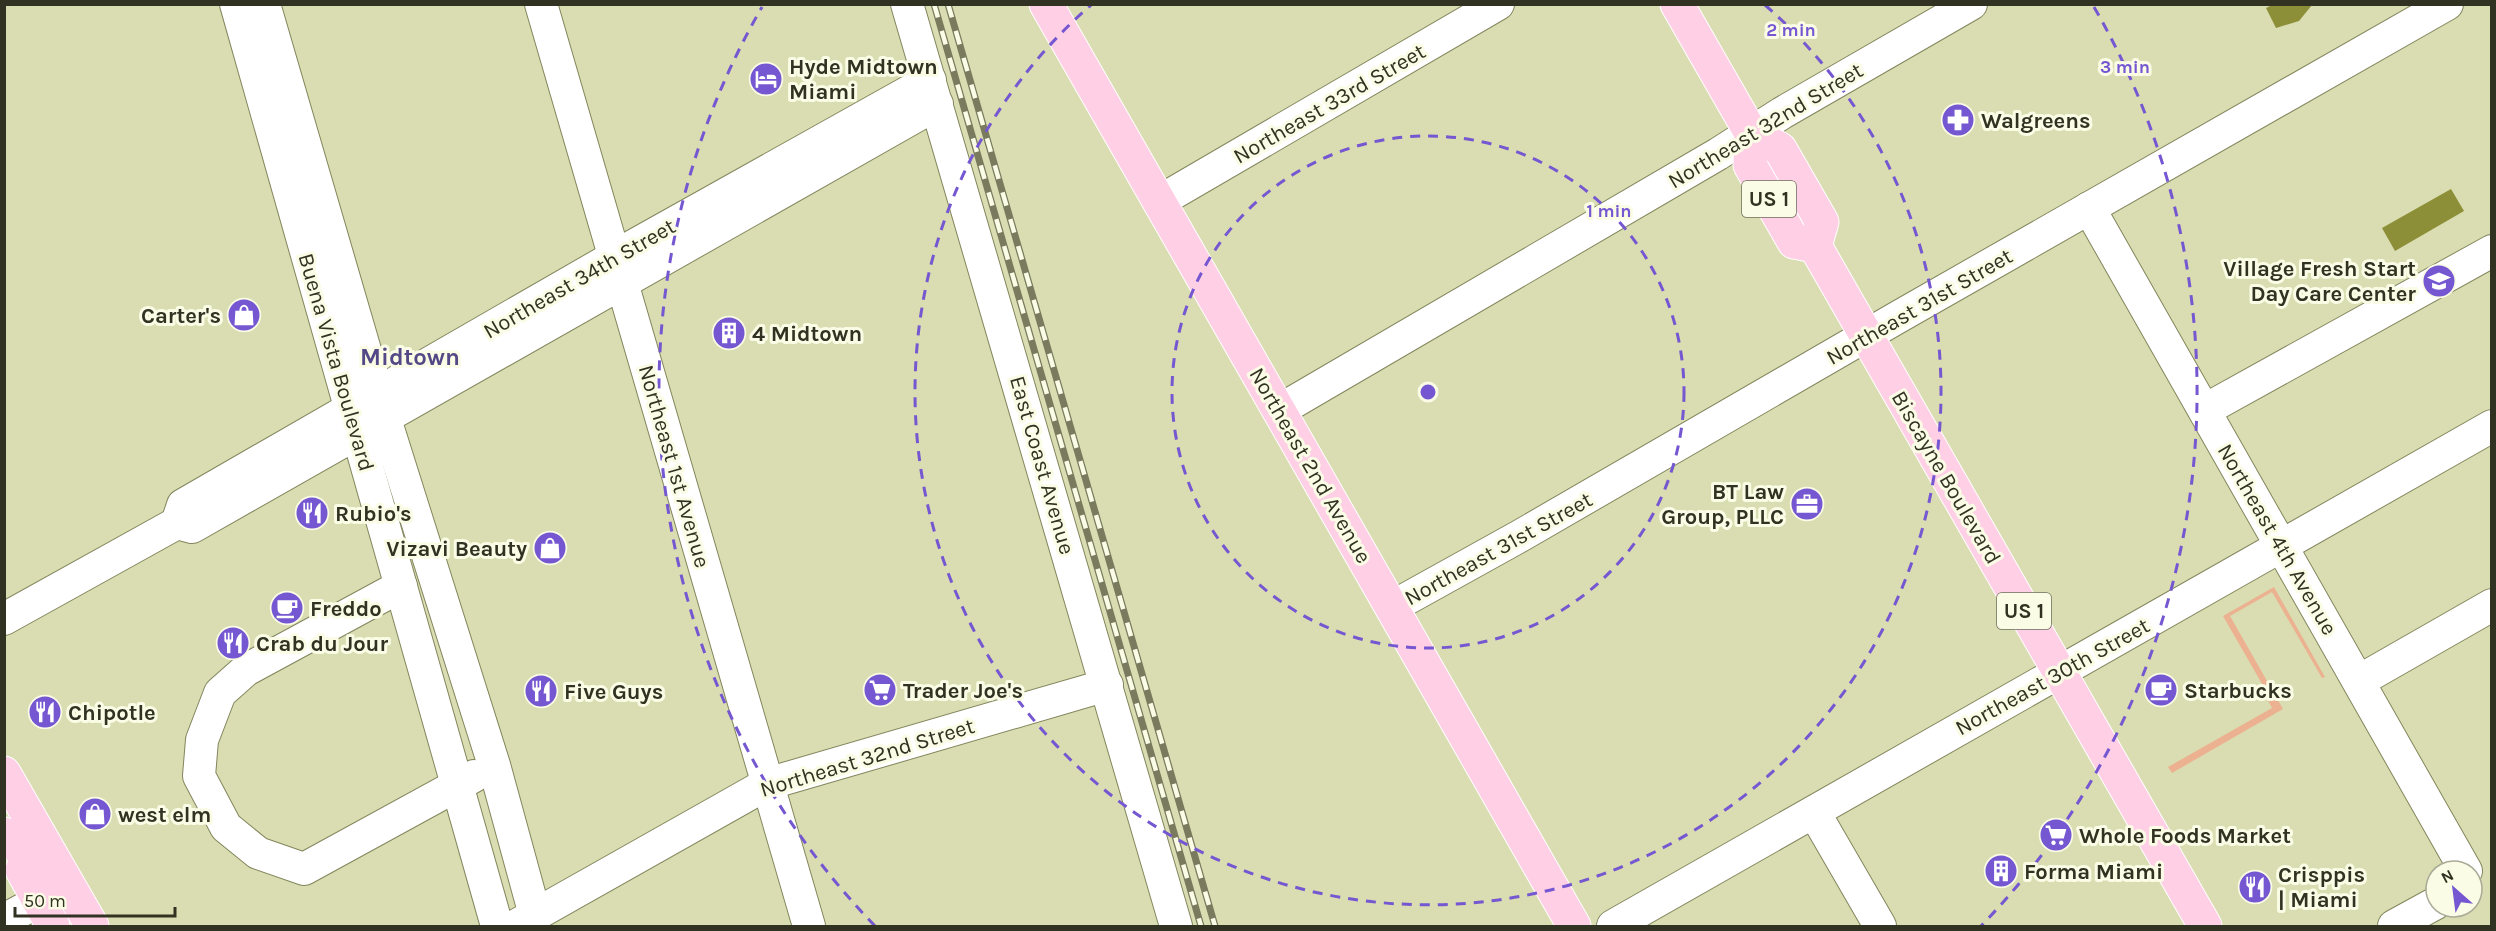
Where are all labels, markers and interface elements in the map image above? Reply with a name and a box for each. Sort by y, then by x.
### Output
text: 2 min [1766,19,1816,41]
street label: Northeast 33rd Street [1229,38,1430,170]
place label: Hyde Midtown Miami [789,54,938,105]
text: 3 min [2100,56,2150,78]
street label: Northeast 32nd Street [1663,57,1868,194]
hotel icon: Hyde Midtown Miami [748,61,784,97]
pharmacy icon: Walgreens [1940,102,1976,138]
place label: Walgreens [1981,108,2091,134]
road number: US 1 [1742,181,1796,217]
text: 1 min [1586,200,1632,222]
street label: Northeast 34th Street [479,213,680,344]
street label: Northeast 31st Street [1822,243,2017,371]
street label: Buena Vista Boulevard [292,250,380,474]
place label: Village Fresh Start Day Care Center [2223,256,2416,307]
school or university icon: Village Fresh Start Day Care Center [2421,263,2457,299]
shop icon: Carter's [226,297,262,333]
place label: Carter's [141,303,221,329]
building icon: 4 Midtown [711,315,747,351]
place label: 4 Midtown [752,321,862,347]
district label: Midtown [360,343,460,371]
street label: Northeast 1st Avenue [633,362,715,571]
street label: Northeast 2nd Avenue [1243,363,1377,568]
street label: East Coast Avenue [1004,373,1080,558]
centre of rings [1418,382,1438,402]
street label: Biscayne Boulevard [1886,386,2006,569]
street label: Northeast 4th Avenue [2212,439,2343,640]
place label: BT Law Group, PLLC [1661,479,1784,530]
street label: Northeast 31st Street [1400,486,1597,611]
office icon: BT Law Group, PLLC [1789,486,1825,522]
restaurant icon: Rubio's [294,495,330,531]
place label: Rubio's [335,501,412,527]
shop icon: Vizavi Beauty [532,530,568,566]
place label: Vizavi Beauty [386,536,527,562]
cafe icon: Freddo [269,590,305,626]
road number: US 1 [1997,593,2051,629]
place label: Freddo [310,596,382,622]
street label: Northeast 30th Street [1951,613,2154,741]
restaurant icon: Crab du Jour [215,625,251,661]
place label: Crab du Jour [256,631,388,657]
supermarket icon: Trader Joe's [862,672,898,708]
cafe icon: Starbucks [2143,672,2179,708]
restaurant icon: Five Guys [523,673,559,709]
place label: Trader Joe's [903,678,1023,704]
place label: Starbucks [2184,678,2292,704]
place label: Five Guys [564,679,663,705]
restaurant icon: Chipotle [27,694,63,730]
place label: Chipotle [68,700,156,726]
street label: Northeast 32nd Street [757,713,978,803]
shop icon: west elm [77,796,113,832]
place label: west elm [118,802,211,828]
supermarket icon: Whole Foods Market [2038,817,2074,853]
place label: Whole Foods Market [2079,823,2291,849]
building icon: Forma Miami [1983,853,2019,889]
place label: Forma Miami [2024,859,2163,885]
north arrow [2424,859,2484,919]
place label: Crisppis | Miami [2278,862,2365,913]
text: N [2438,865,2457,887]
restaurant icon: Crisppis | Miami [2237,869,2273,905]
scale bar [15,880,176,918]
text: 50 m [24,890,66,912]

